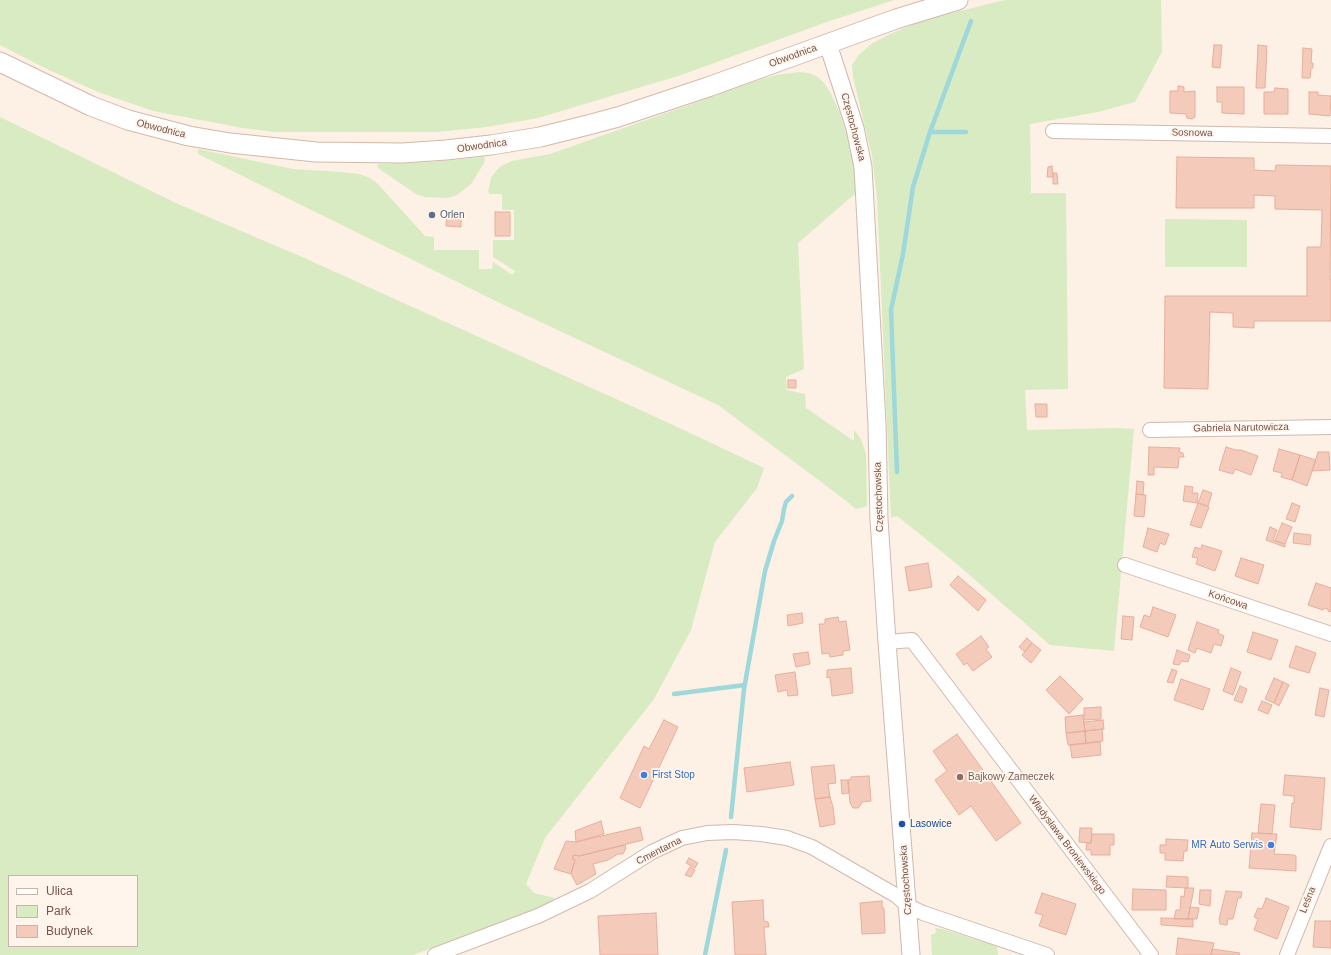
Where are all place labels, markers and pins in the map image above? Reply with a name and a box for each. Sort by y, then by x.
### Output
place label: Orlen [440,209,464,221]
marker: Orlen [427,210,437,220]
place label: First Stop [652,769,695,781]
marker: First Stop [639,770,649,780]
place label: Bajkowy Zameczek [968,771,1054,783]
marker: Bajkowy Zameczek [955,772,965,782]
place label: Lasowice [910,818,952,830]
marker: Lasowice [897,819,907,829]
place label: MR Auto Serwis [1191,839,1263,851]
marker: MR Auto Serwis [1266,840,1276,850]

